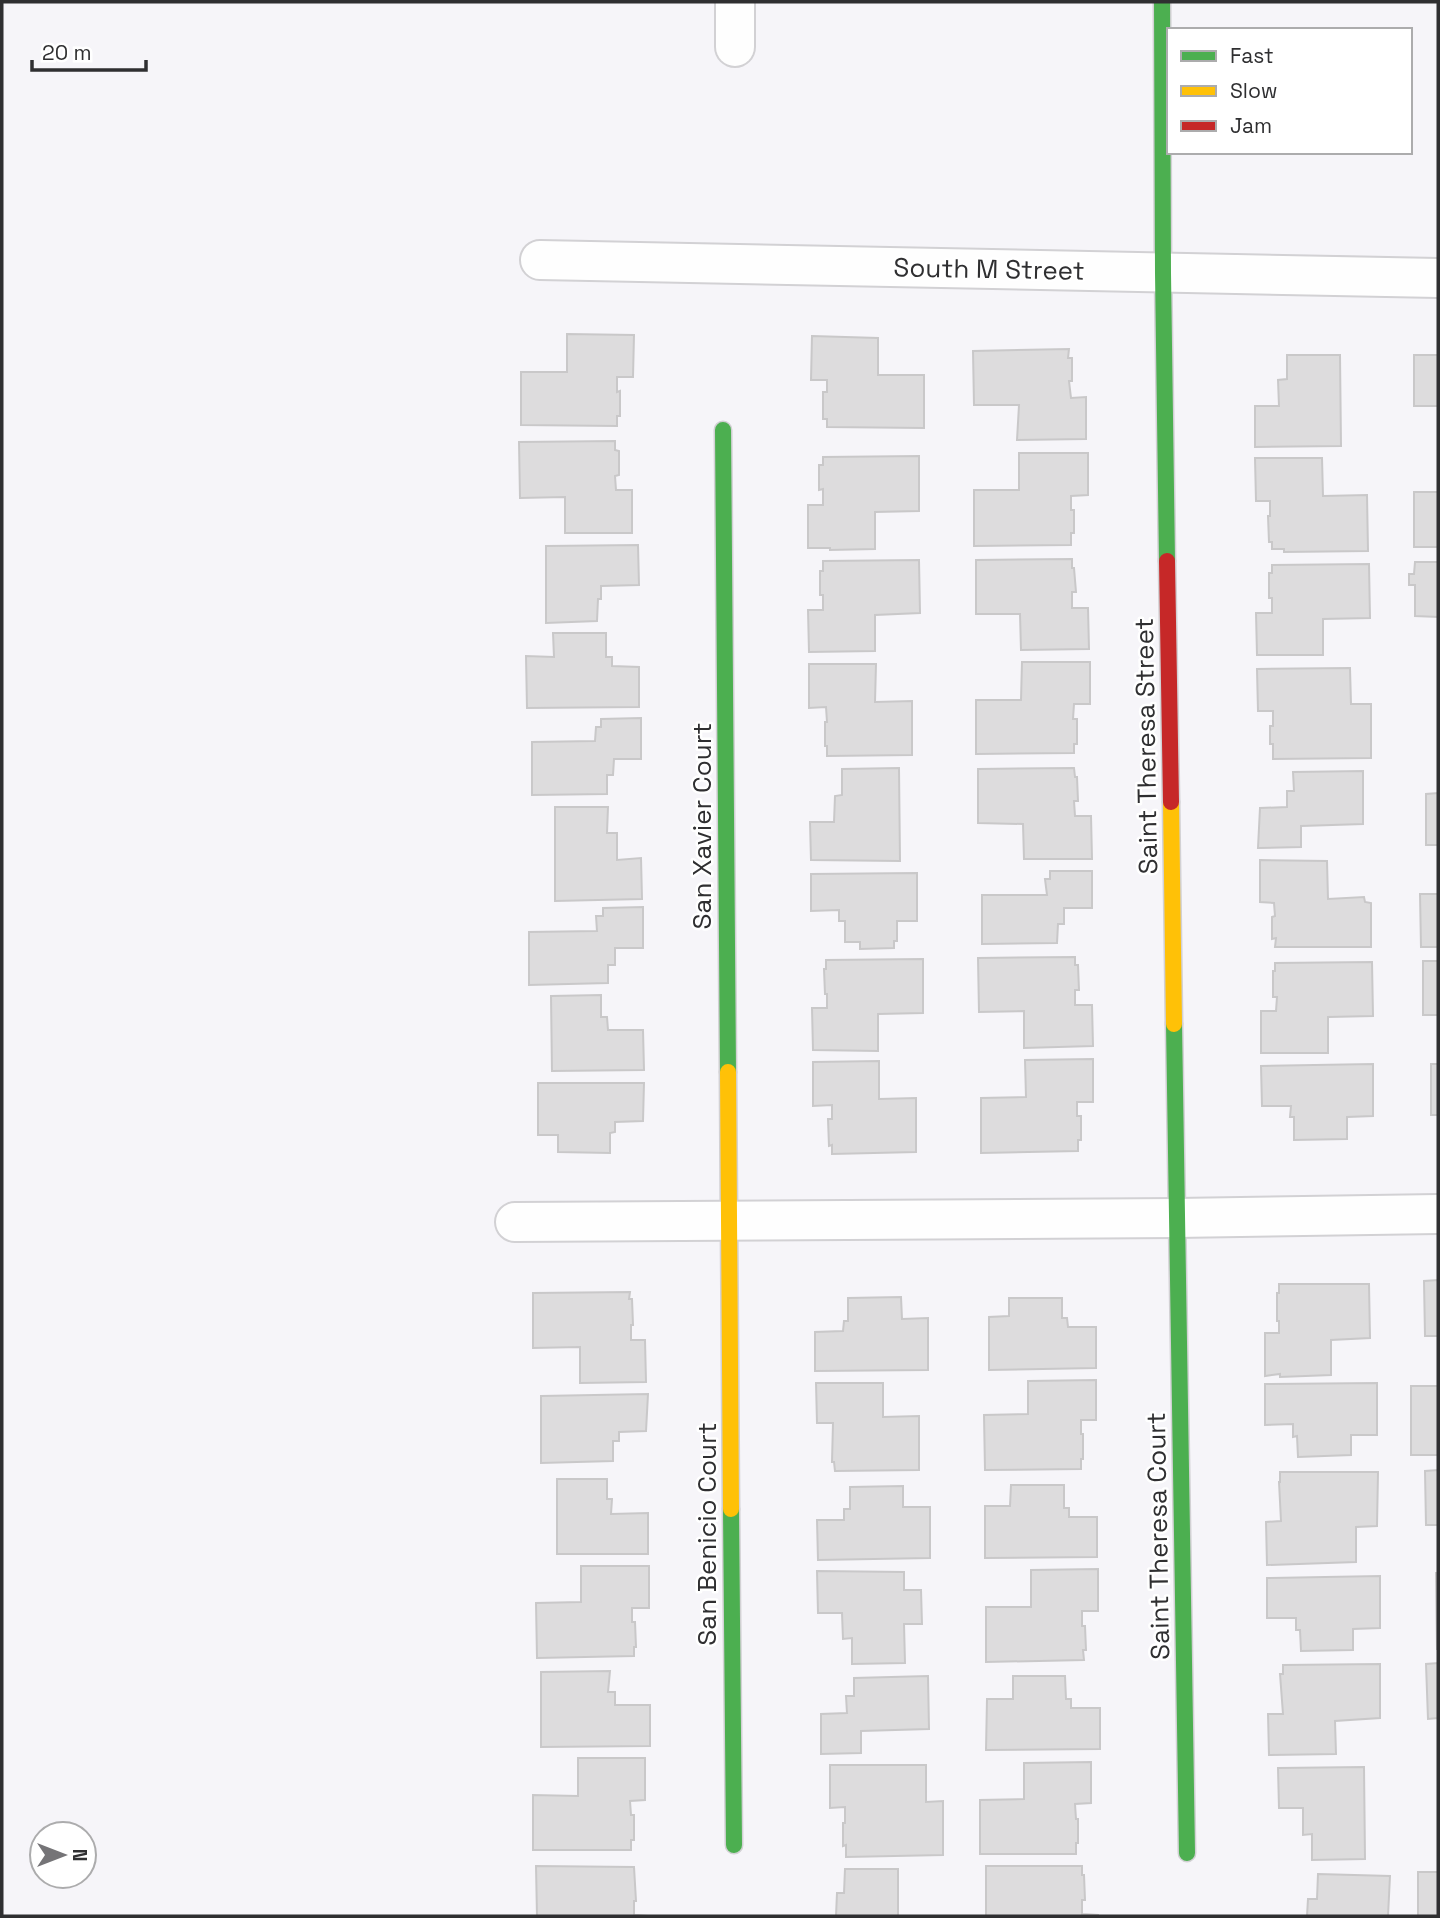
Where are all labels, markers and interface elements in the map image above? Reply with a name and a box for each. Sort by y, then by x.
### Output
scale bar [32,28,145,72]
legend [1167,28,1412,154]
text: 20 m [42,39,92,66]
text: Fast [1230,42,1274,69]
text: Slow [1230,77,1278,104]
text: Jam [1230,112,1272,139]
street label: South M Street [893,250,1085,288]
street label: Saint Theresa Street [1127,617,1165,875]
street label: San Xavier Court [685,723,719,929]
street label: Saint Theresa Court [1139,1412,1177,1660]
street label: San Benicio Court [690,1422,724,1646]
north arrow [28,1820,98,1890]
text: N [67,1849,92,1861]

